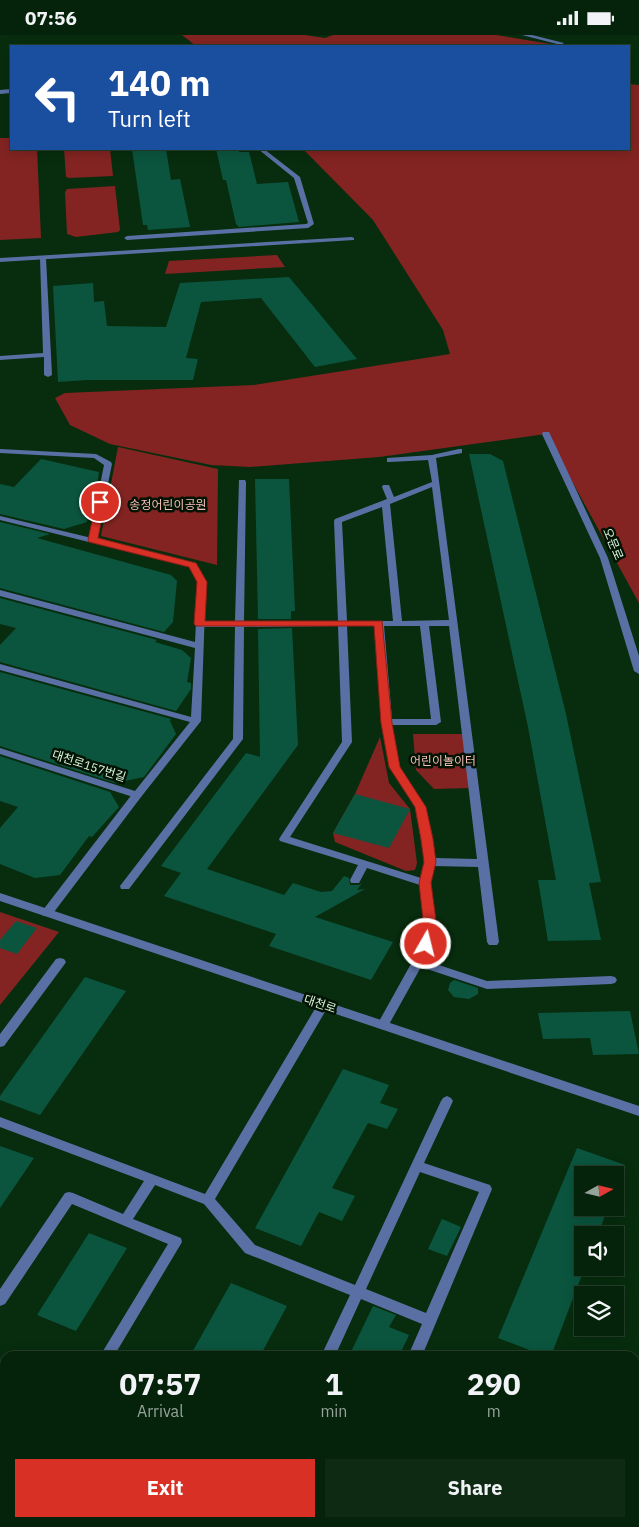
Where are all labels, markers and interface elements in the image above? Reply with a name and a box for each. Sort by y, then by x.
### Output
text: 07:56 [25,6,77,30]
text: 140 m [108,60,211,106]
icon: left [25,65,90,130]
text: Turn left [108,104,191,133]
pin [79,481,121,523]
icon: arrive [86,488,114,516]
park label: 송정어린이공원 [129,497,207,512]
street label: 오문로 [600,526,627,562]
street label: 대천로157번길 [50,747,128,785]
park label: 어린이놀이터 [410,753,476,768]
position arrow [399,917,451,969]
street label: 대천로 [302,991,338,1016]
north arrow [574,1166,624,1216]
map controls [574,1166,624,1336]
button: sound [574,1226,624,1276]
button: layers [574,1286,624,1336]
text: 07:57 [119,1364,201,1403]
text: 1 [325,1364,343,1403]
text: 290 [467,1364,521,1403]
text: Arrival [137,1401,184,1421]
text: min [320,1401,347,1421]
text: m [487,1401,501,1421]
button: Exit [15,1459,315,1517]
button: Share [325,1459,625,1517]

